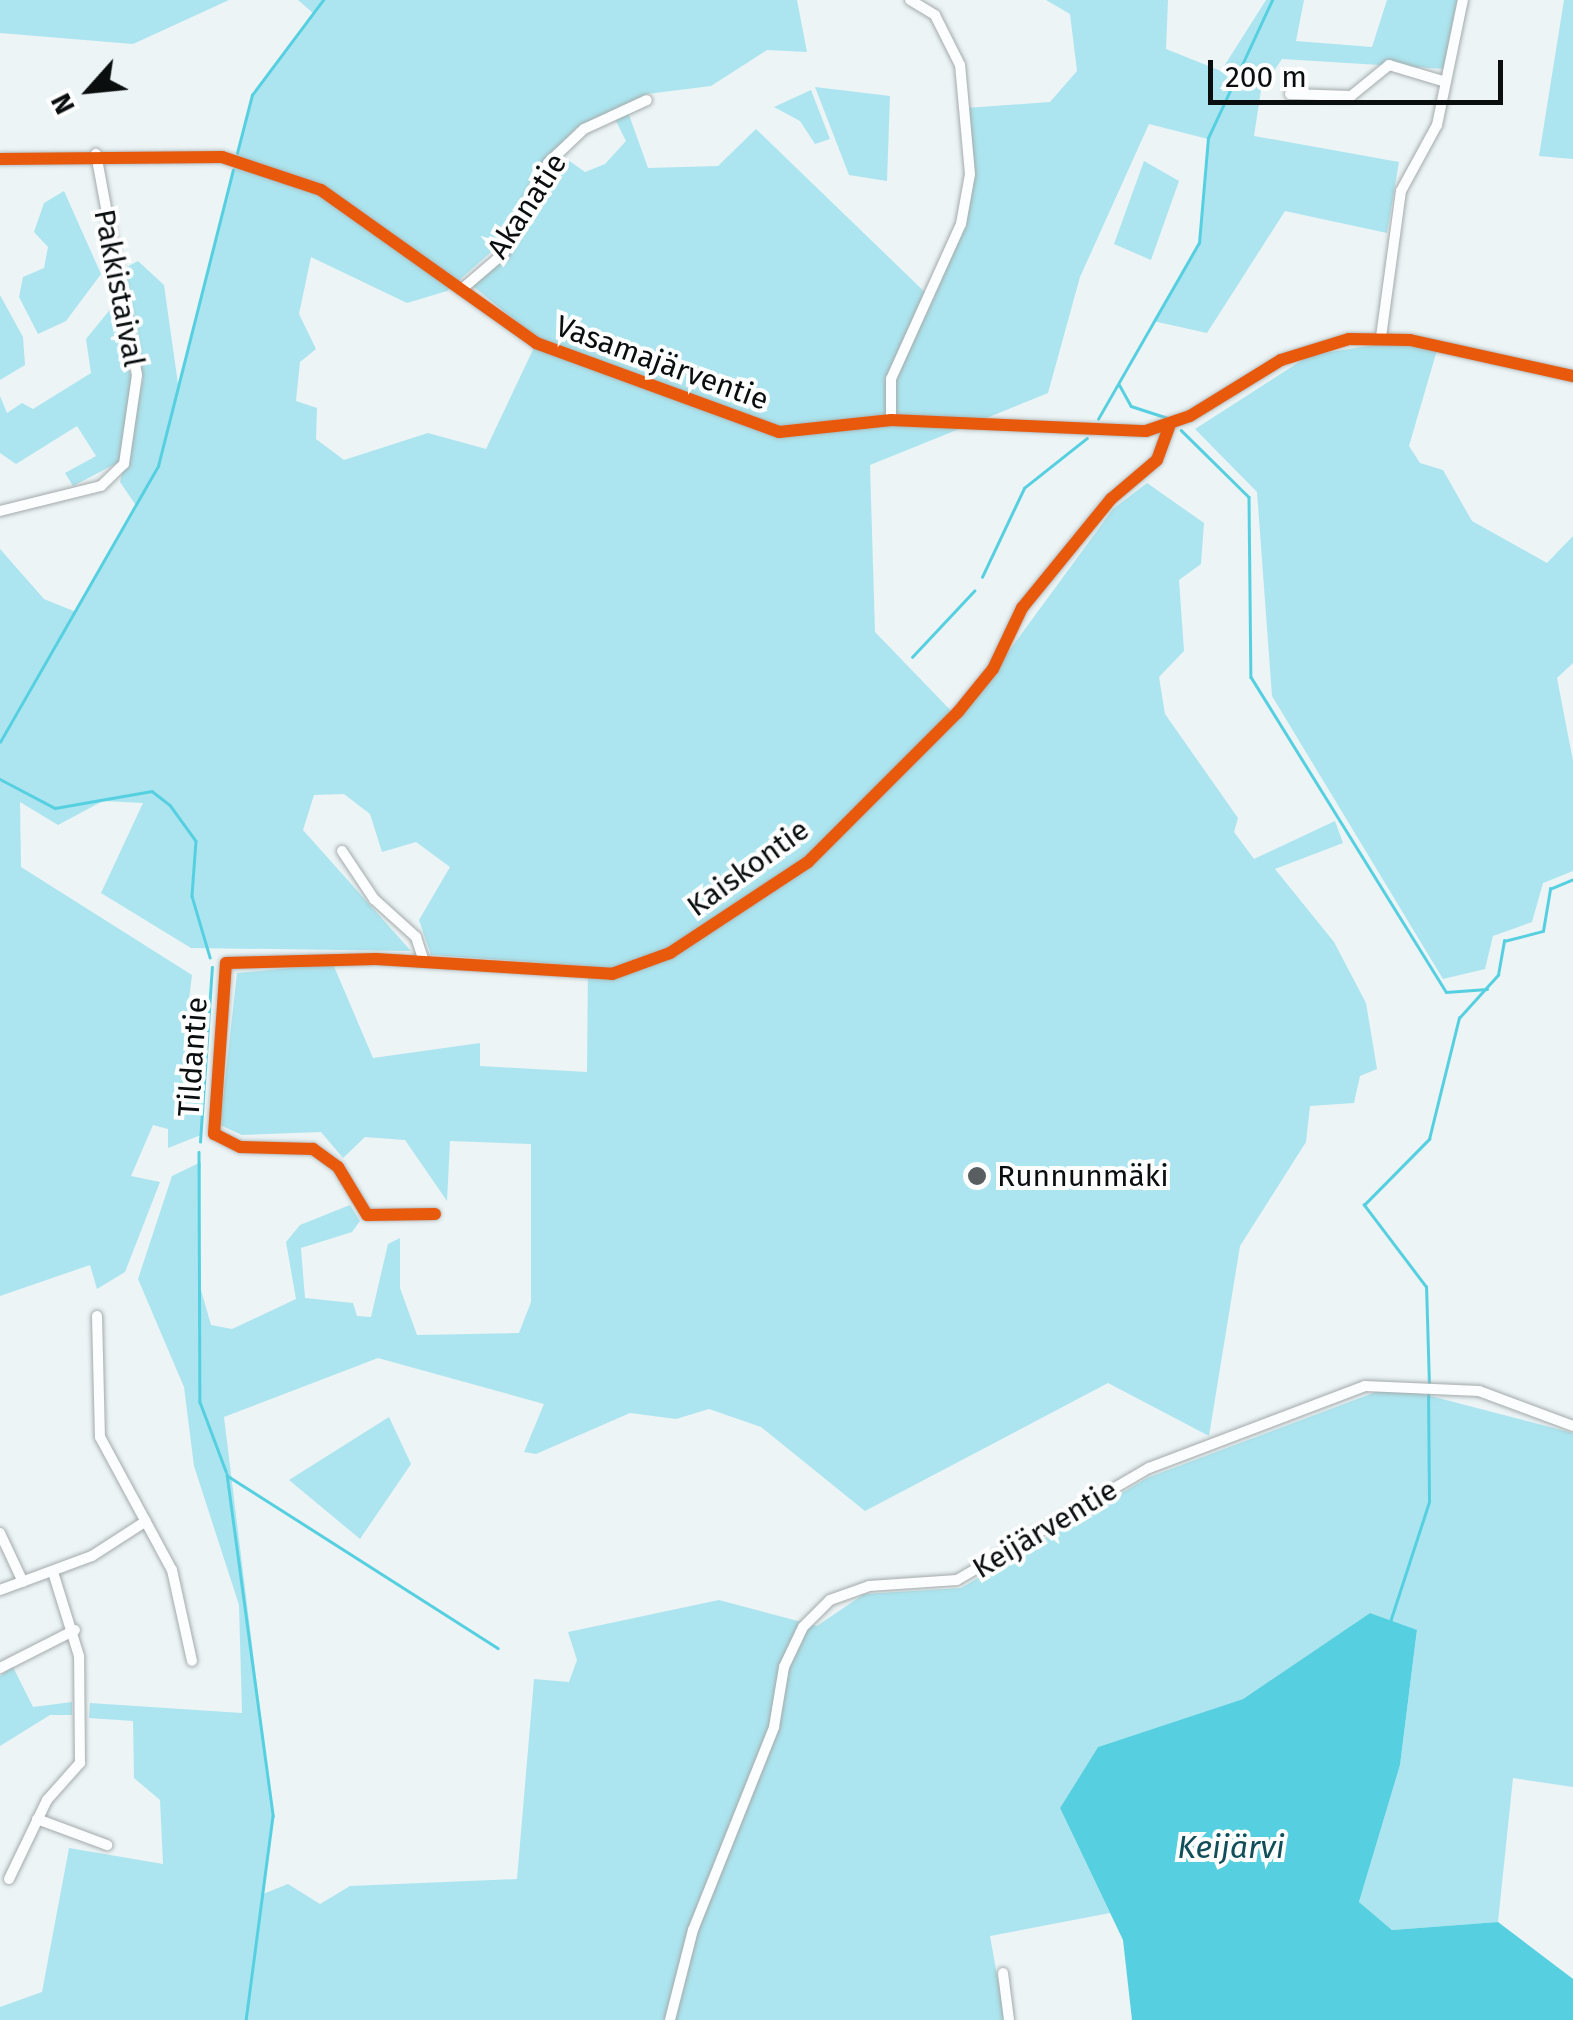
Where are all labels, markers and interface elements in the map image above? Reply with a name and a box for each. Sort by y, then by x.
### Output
north arrow [40,40,140,140]
scale bar [1213,40,1508,102]
text: 200 m [1225,59,1307,95]
text: N [44,88,82,120]
street label: Akanatie [480,147,574,265]
street label: Pakkistaival [86,206,152,370]
street label: Vasamajärventie [551,308,773,418]
street label: Kaiskontie [680,812,816,924]
street label: Tildantie [171,996,215,1118]
place label: Runnunmäki [997,1158,1169,1194]
marker: Runnunmäki [966,1165,988,1187]
street label: Keijärventie [966,1472,1124,1586]
water label: Keijärvi [1177,1828,1285,1866]

